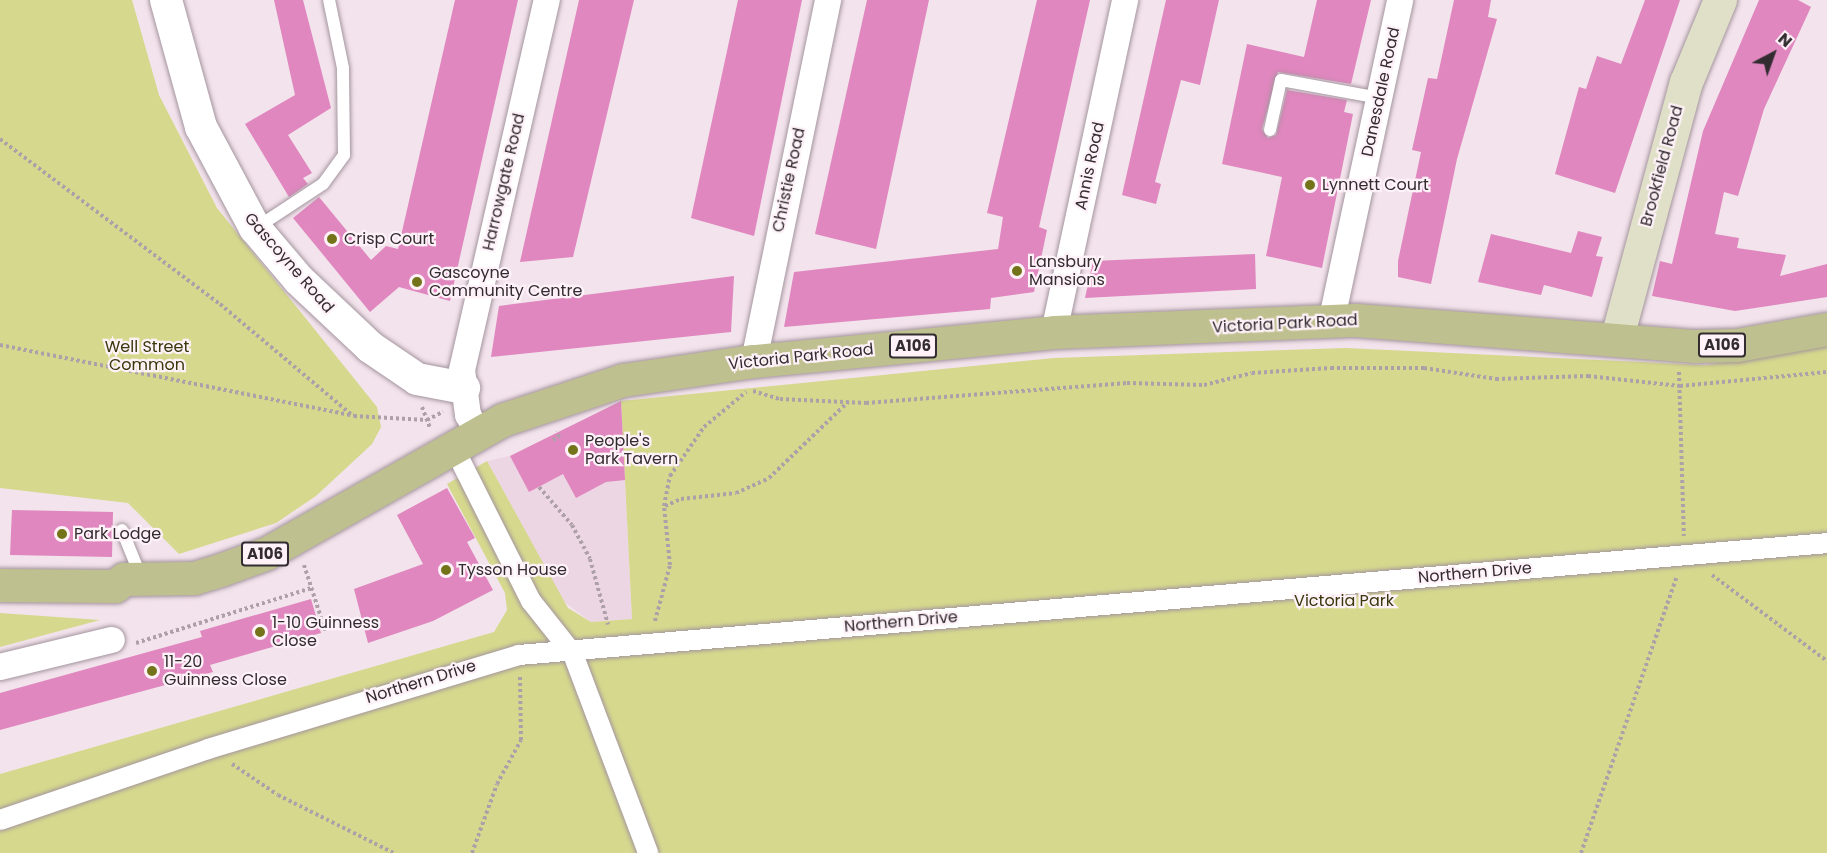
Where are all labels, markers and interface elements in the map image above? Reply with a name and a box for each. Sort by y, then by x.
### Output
north arrow [1743,24,1803,84]
street label: Danesdale Road [1358,25,1404,159]
text: N [1773,27,1797,53]
street label: Brookfield Road [1637,104,1687,228]
street label: Harrowgate Road [479,111,529,253]
street label: Annis Road [1071,120,1109,212]
street label: Christie Road [769,126,809,234]
place label: Lynnett Court [1322,175,1429,195]
marker: Lynnett Court [1303,178,1317,192]
street label: Gascoyne Road [240,209,338,317]
place label: Crisp Court [344,229,434,249]
marker: Crisp Court [325,232,339,246]
place label: Lansbury Mansions [1029,252,1105,290]
place label: Gascoyne Community Centre [429,263,582,301]
marker: Lansbury Mansions [1010,264,1024,278]
marker: Gascoyne Community Centre [410,275,424,289]
street label: Victoria Park Road [1212,311,1358,337]
road number: A106 [1696,333,1748,357]
road number: A106 [888,334,938,358]
park label: Well Street Common [105,337,189,375]
street label: Victoria Park Road [728,340,874,374]
place label: People's Park Tavern [585,431,678,469]
marker: People's Park Tavern [566,443,580,457]
place label: Park Lodge [74,524,161,544]
marker: Park Lodge [55,527,69,541]
road number: A106 [240,542,290,566]
street label: Northern Drive [1417,558,1533,588]
place label: Tysson House [458,560,567,580]
marker: Tysson House [439,563,453,577]
park label: Victoria Park [1294,591,1394,611]
street label: Northern Drive [843,607,959,637]
place label: 1-10 Guinness Close [272,613,379,651]
marker: 1-10 Guinness Close [253,625,267,639]
place label: 11-20 Guinness Close [164,652,287,690]
street label: Northern Drive [364,656,478,708]
marker: 11-20 Guinness Close [145,664,159,678]

